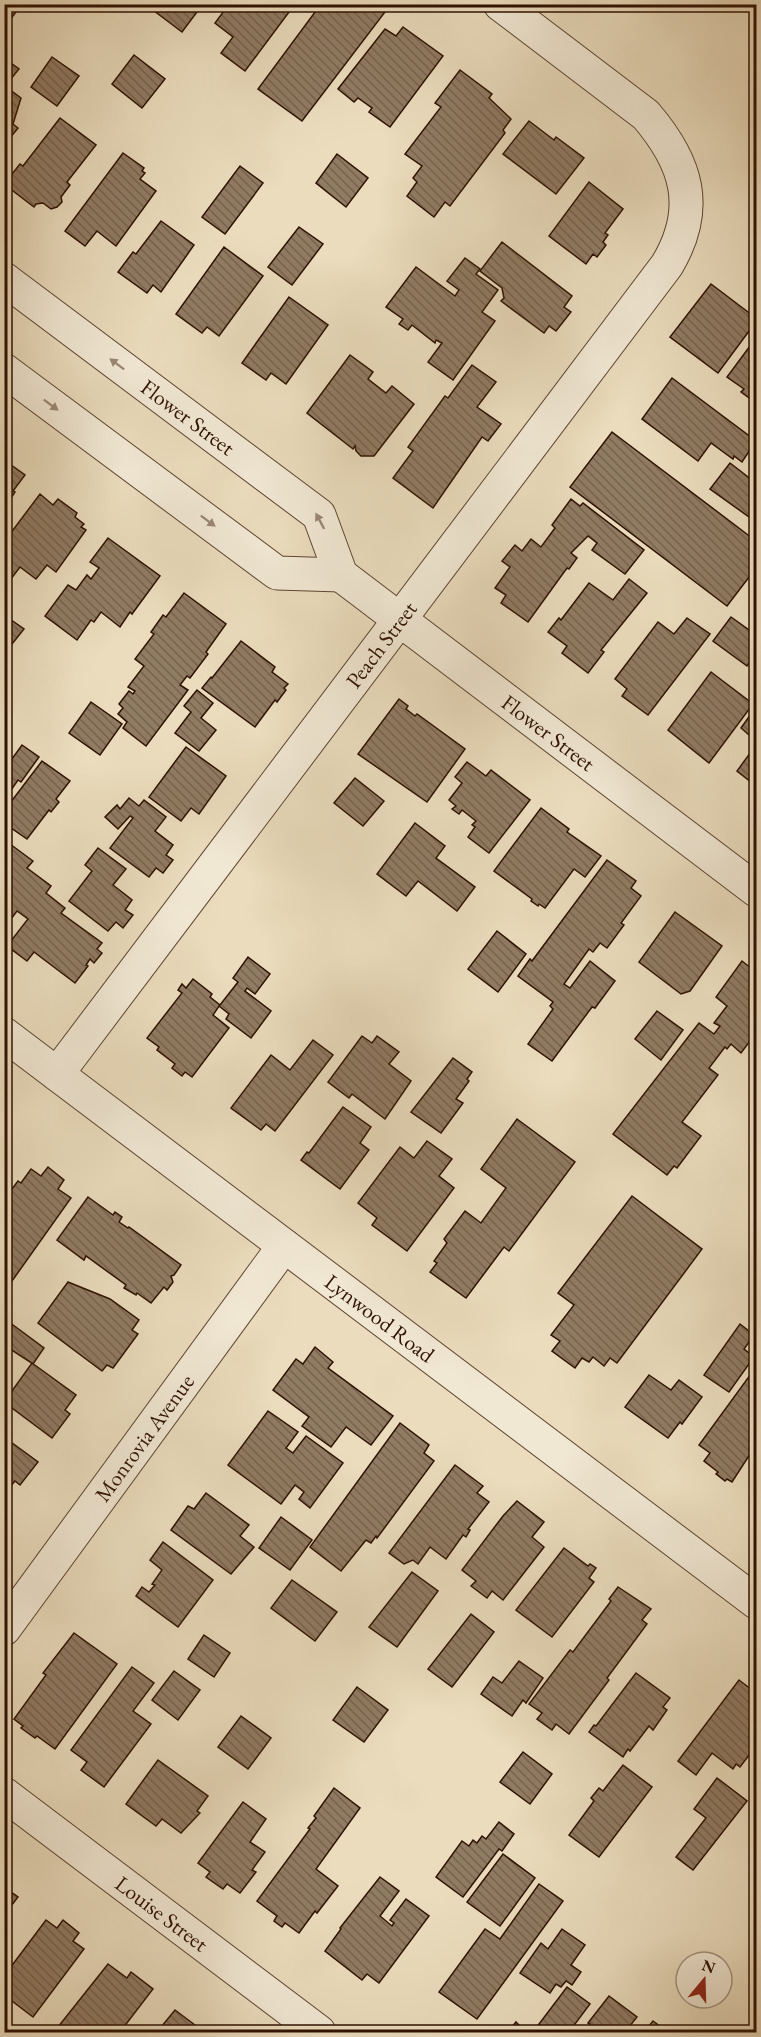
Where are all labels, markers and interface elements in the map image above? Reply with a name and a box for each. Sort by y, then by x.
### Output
one-way arrow [110,358,125,370]
street label: Flower Street [135,372,241,462]
one-way arrow [43,399,59,411]
one-way arrow [315,512,325,529]
one-way arrow [200,515,215,527]
street label: Peach Street [339,595,423,694]
street label: Flower Street [496,688,601,777]
street label: Lynwood Road [319,1267,441,1369]
street label: Monrovia Avenue [88,1368,200,1507]
street label: Louise Street [110,1869,214,1958]
north arrow [674,1950,734,2010]
text: N [699,1954,718,1978]

